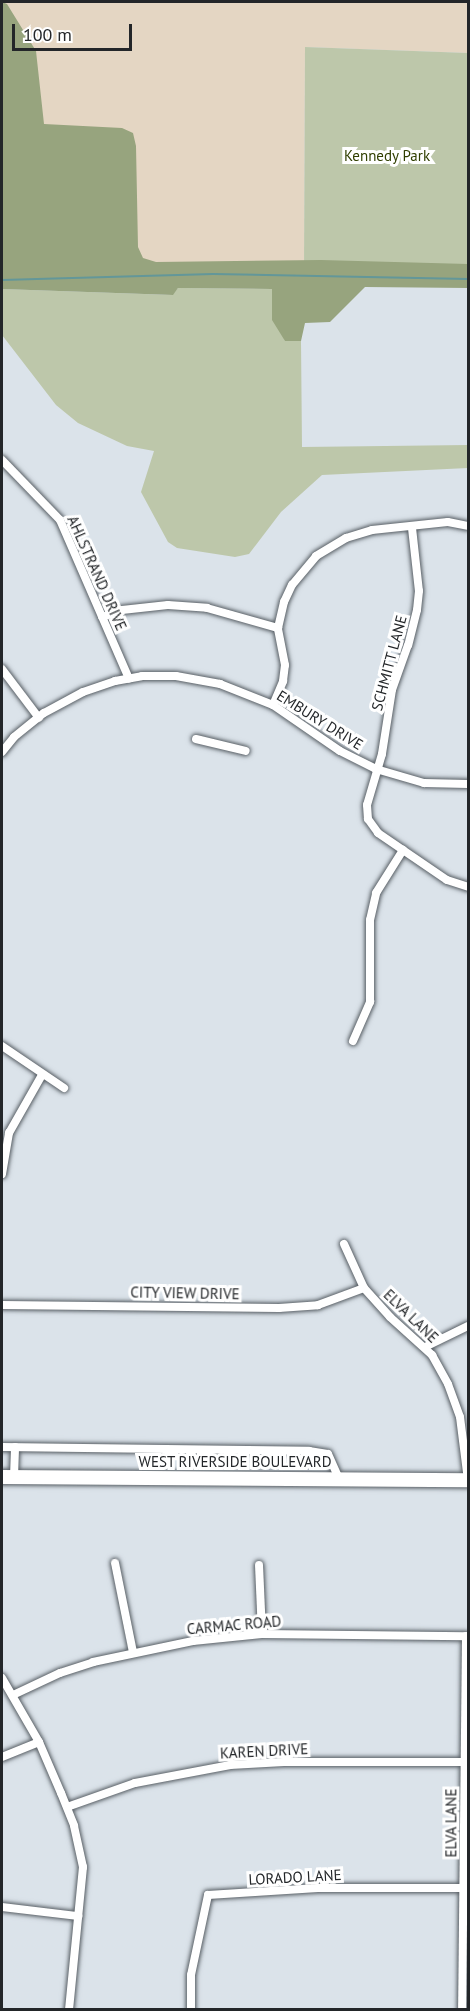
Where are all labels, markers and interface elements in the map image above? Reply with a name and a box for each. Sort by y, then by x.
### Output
scale bar [15,12,135,50]
text: 100 m [23,23,72,46]
park label: Kennedy Park [344,147,430,165]
street label: AHLSTRAND DRIVE [64,513,130,633]
street label: SCHMITT LANE [368,613,410,713]
street label: EMBURY DRIVE [273,686,367,754]
street label: CITY VIEW DRIVE [130,1283,240,1303]
street label: ELVA LANE [380,1285,442,1347]
street label: WEST RIVERSIDE BOULEVARD [138,1453,332,1471]
street label: CARMAC ROAD [186,1612,282,1638]
street label: KAREN DRIVE [219,1740,309,1762]
street label: ELVA LANE [442,1788,460,1858]
street label: LORADO LANE [248,1866,342,1888]

